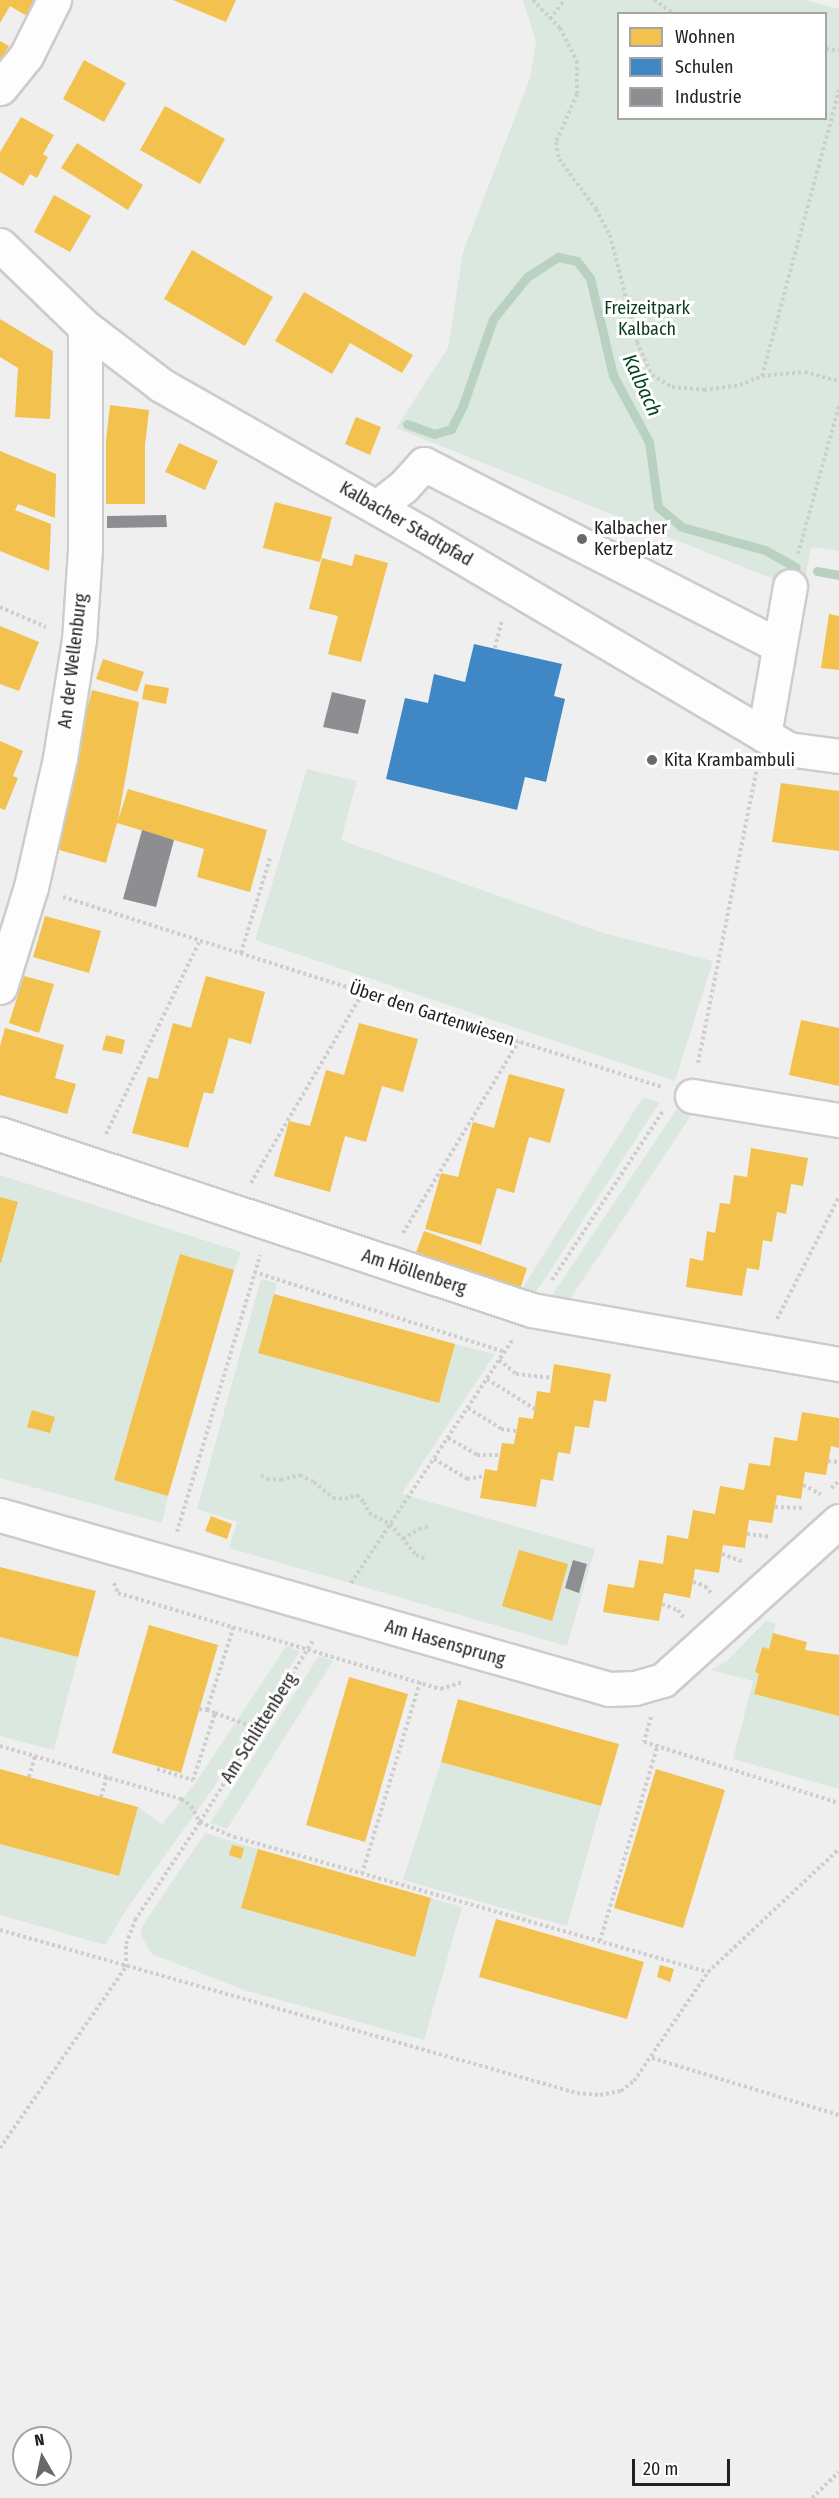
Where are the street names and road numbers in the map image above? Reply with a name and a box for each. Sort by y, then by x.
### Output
street label: Kalbacher Stadtpfad [336,477,476,571]
street label: An der Wellenburg [54,592,92,730]
street label: Über den Gartenwiesen [347,977,517,1051]
street label: Am Höllenberg [359,1245,469,1299]
street label: Am Hasensprung [382,1616,508,1670]
street label: Am Schlittenberg [217,1669,301,1787]

